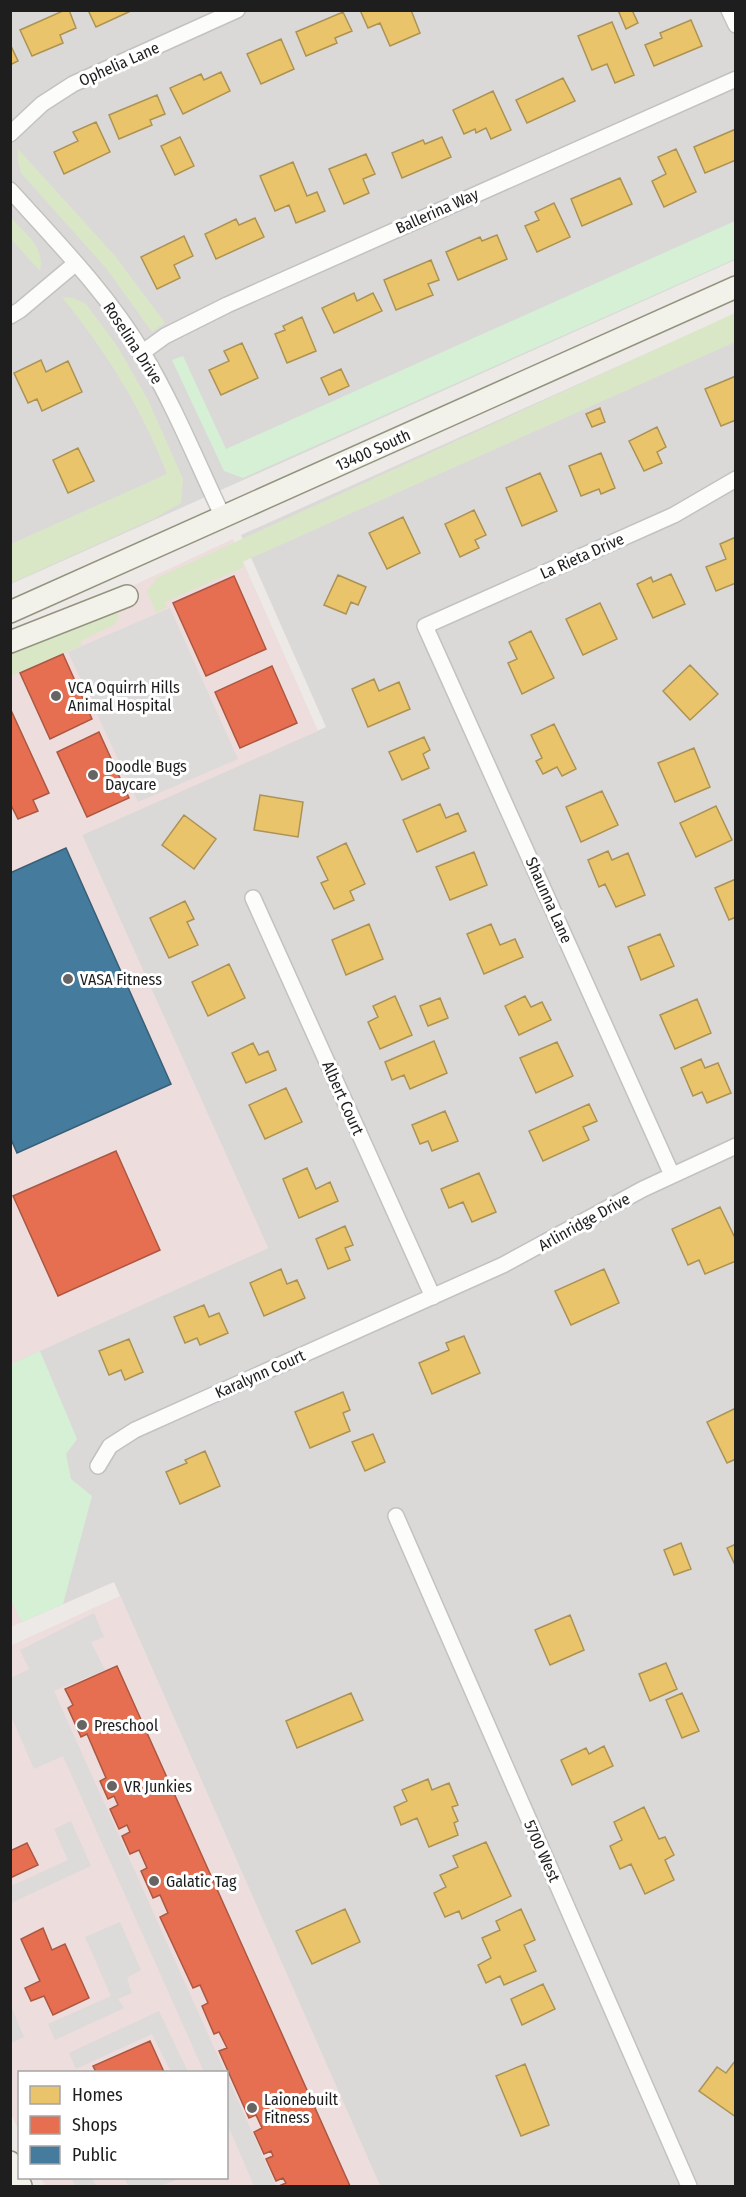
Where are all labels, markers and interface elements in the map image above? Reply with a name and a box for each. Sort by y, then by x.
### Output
street label: Ophelia Lane [76,38,162,90]
street label: Ballerina Way [393,184,482,238]
street label: Roselina Drive [99,298,167,388]
street label: 13400 South [333,425,413,475]
street label: La Rieta Drive [537,529,627,583]
place label: VCA Oquirrh Hills Animal Hospital [68,678,180,715]
marker: VCA Oquirrh Hills Animal Hospital [49,689,63,703]
place label: Doodle Bugs Daycare [105,757,187,794]
marker: Doodle Bugs Daycare [86,768,100,782]
street label: Shaunna Lane [522,854,576,946]
place label: VASA Fitness [80,970,162,989]
marker: VASA Fitness [61,972,75,986]
street label: Albert Court [318,1058,368,1139]
street label: Arlinridge Drive [535,1189,633,1255]
street label: Karalynn Court [212,1345,308,1402]
place label: Preschool [94,1716,158,1735]
marker: Preschool [75,1718,89,1732]
place label: VR Junkies [124,1777,192,1796]
marker: VR Junkies [105,1779,119,1793]
street label: 5700 West [520,1817,564,1885]
place label: Galatic Tag [166,1872,237,1891]
marker: Galatic Tag [147,1874,161,1888]
legend [18,2071,228,2179]
text: Homes [72,2084,123,2106]
place label: Laionebuilt Fitness [264,2090,339,2127]
marker: Laionebuilt Fitness [245,2101,259,2115]
text: Shops [72,2114,117,2136]
text: Public [72,2144,117,2166]

